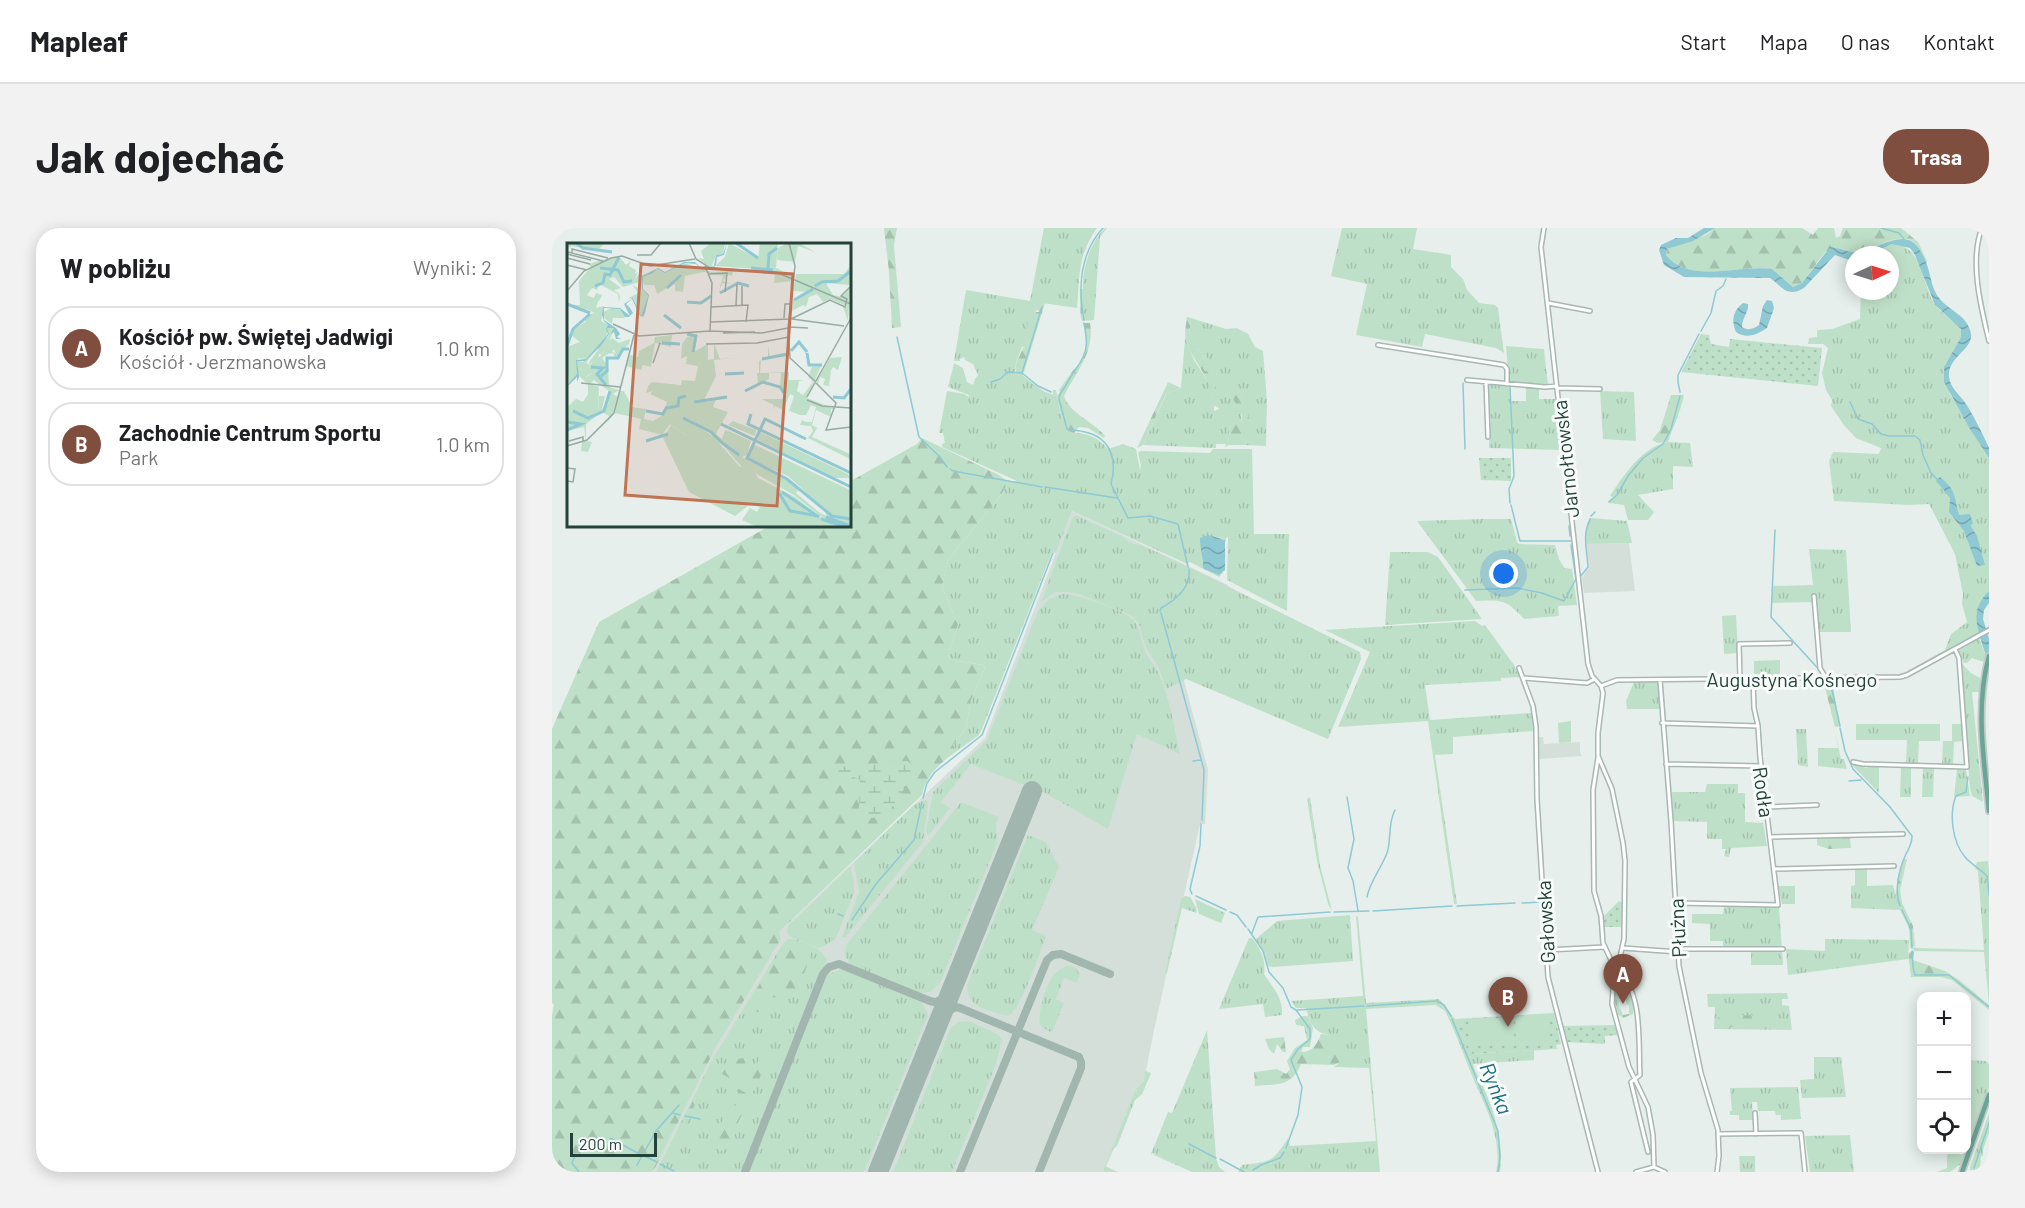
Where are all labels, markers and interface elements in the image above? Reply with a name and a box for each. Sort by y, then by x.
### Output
text: Mapleaf [30,24,128,58]
text: Start [1680,29,1727,54]
text: Mapa [1760,29,1808,54]
text: O nas [1841,29,1890,54]
text: Kontakt [1923,29,1995,54]
button: Trasa [1883,129,1989,184]
text: Jak dojechać [36,131,284,181]
inset map [567,243,850,526]
north arrow [1845,246,1899,300]
text: W pobliżu [60,252,171,283]
text: Wyniki: 2 [413,255,492,279]
text: Kościół pw. Świętej Jadwigi [119,323,393,349]
text: A [75,336,88,360]
text: 1.0 km [436,336,490,360]
text: Kościół · Jerzmanowska [119,349,327,373]
street label: Jarnołtowska [1547,399,1583,519]
text: Zachodnie Centrum Sportu [119,419,381,445]
text: B [75,432,88,456]
text: 1.0 km [436,432,490,456]
text: Park [119,445,158,469]
your location [1489,559,1518,588]
street label: Augustyna Kośnego [1707,667,1877,691]
street label: Rodła [1749,765,1779,819]
street label: Gałowska [1531,880,1559,964]
street label: Płużna [1663,898,1691,958]
pin: A [1604,954,1642,1004]
pin: B [1488,978,1528,1027]
map controls [1917,992,1971,1154]
button: + [1917,992,1971,1046]
button: − [1917,1046,1971,1100]
water label: Ryńka [1475,1058,1519,1118]
button: locate [1917,1100,1971,1154]
scale bar [570,1130,657,1158]
text: 200 m [579,1134,622,1153]

